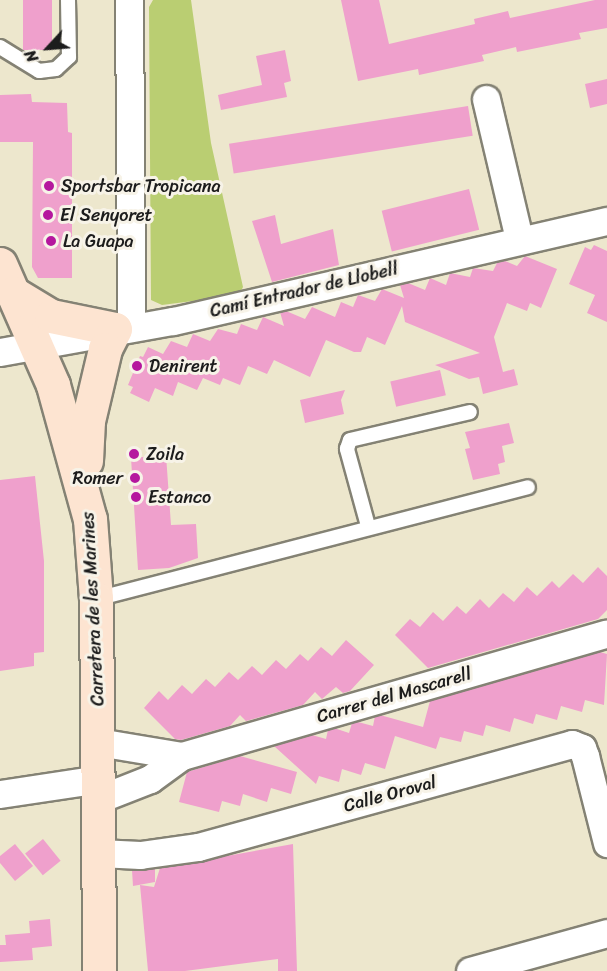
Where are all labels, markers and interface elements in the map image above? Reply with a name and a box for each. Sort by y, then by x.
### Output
north arrow [18,18,78,78]
text: N [16,45,47,67]
place label: Sportsbar Tropicana [61,175,221,197]
marker: Sportsbar Tropicana [42,179,56,193]
place label: El Senyoret [60,204,152,226]
marker: El Senyoret [41,208,55,222]
place label: La Guapa [63,230,133,252]
marker: La Guapa [44,234,58,248]
street label: Camí Entrador de Llobell [207,258,401,322]
place label: Denirent [149,355,217,377]
marker: Denirent [130,359,144,373]
place label: Zoila [146,443,184,465]
marker: Zoila [127,447,141,461]
place label: Romer [72,467,123,489]
marker: Romer [128,471,142,485]
place label: Estanco [148,486,211,508]
marker: Estanco [129,490,143,504]
street label: Carretera de les Marines [77,512,109,706]
street label: Carrer del Mascarell [314,662,474,728]
street label: Calle Oroval [341,771,439,817]

